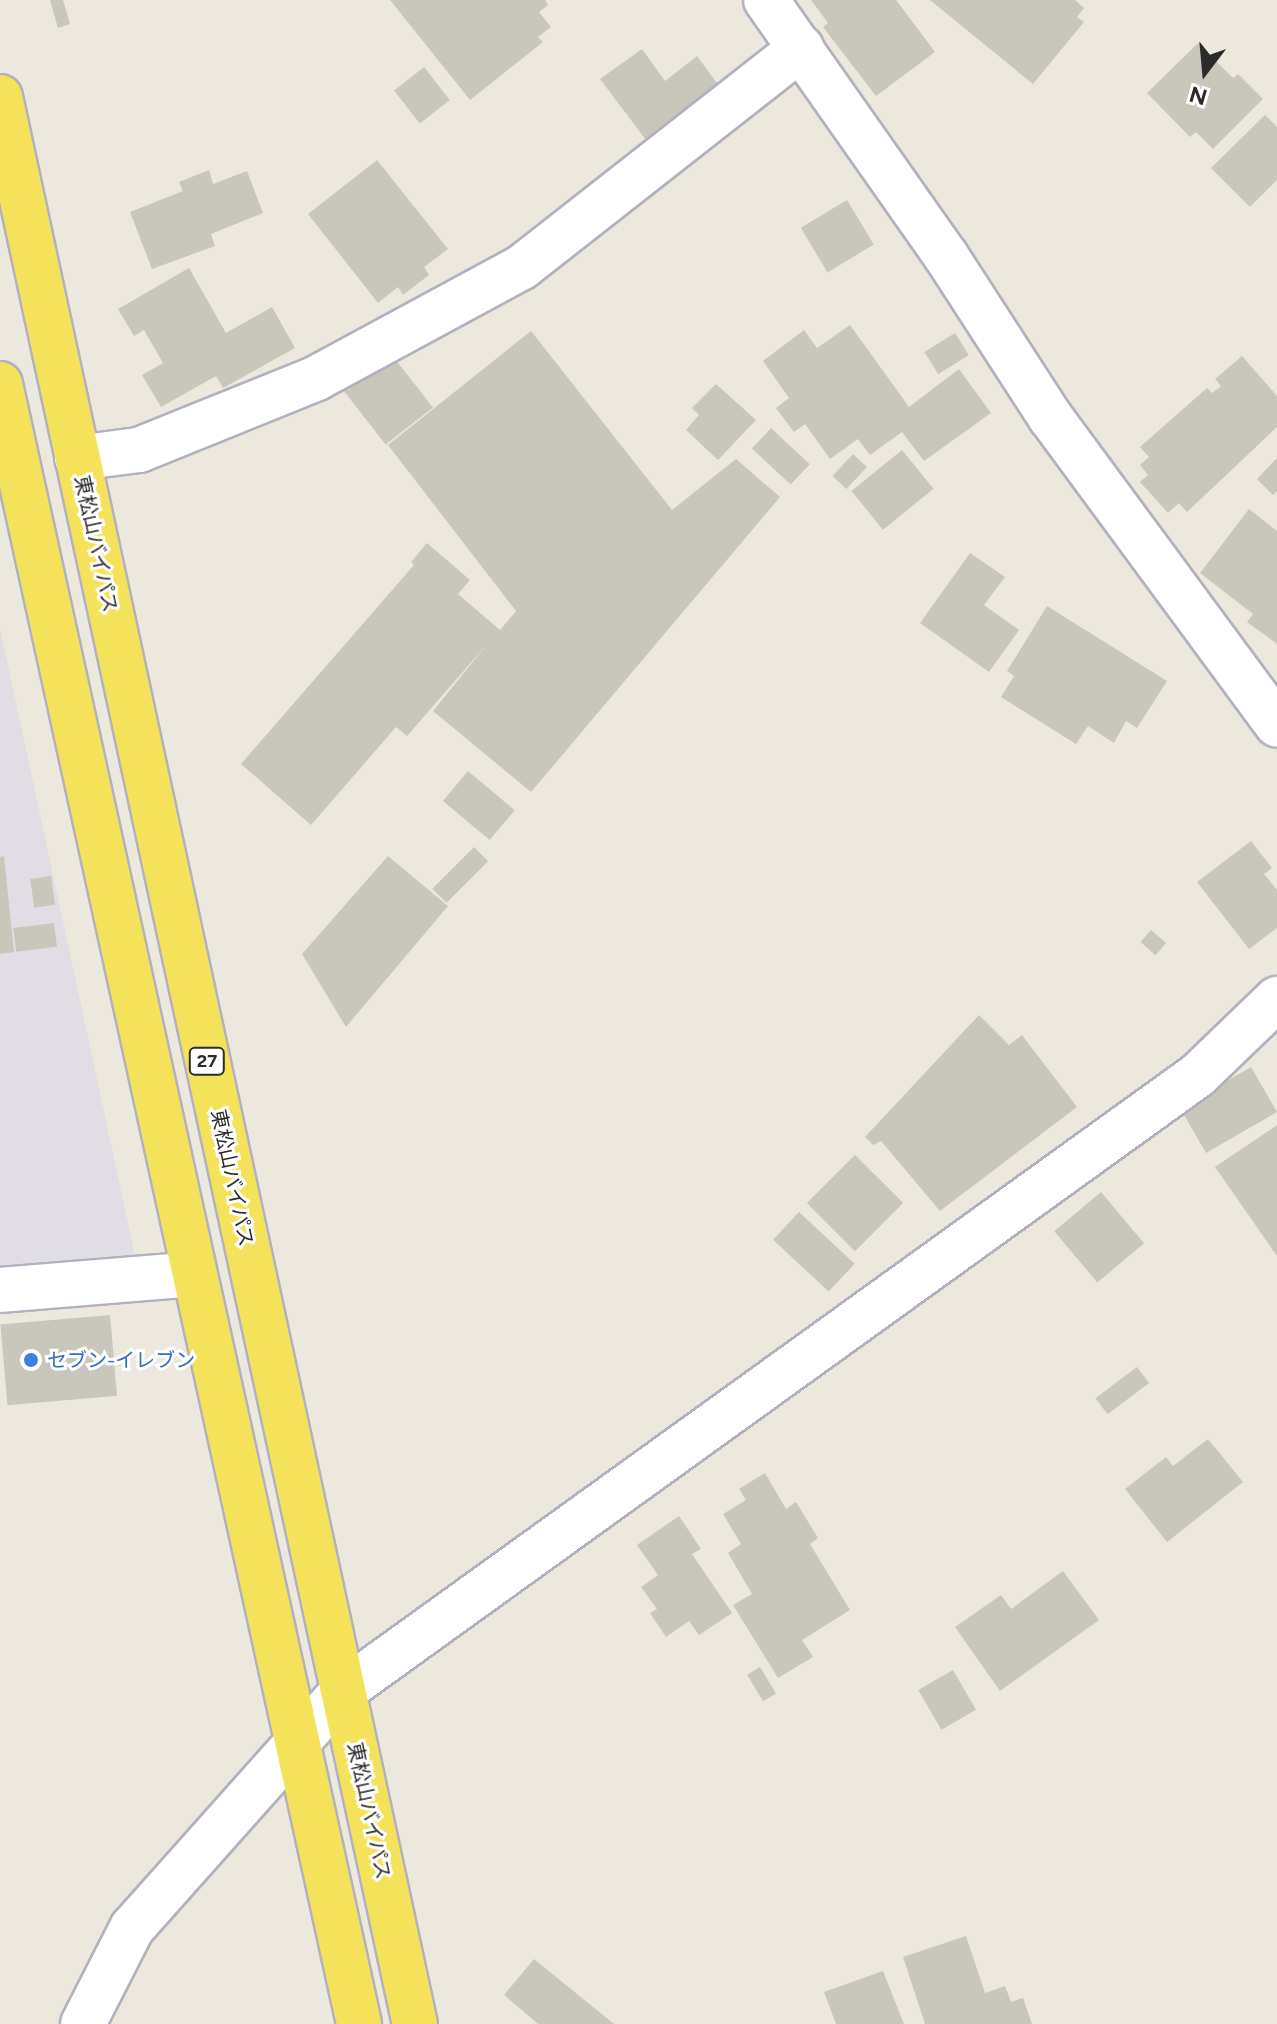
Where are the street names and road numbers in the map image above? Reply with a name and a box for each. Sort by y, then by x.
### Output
street label: 東松山バイパス [70,473,122,615]
road number: 27 [187,1047,227,1075]
street label: 東松山バイパス [206,1107,258,1249]
street label: 東松山バイパス [343,1740,395,1882]

